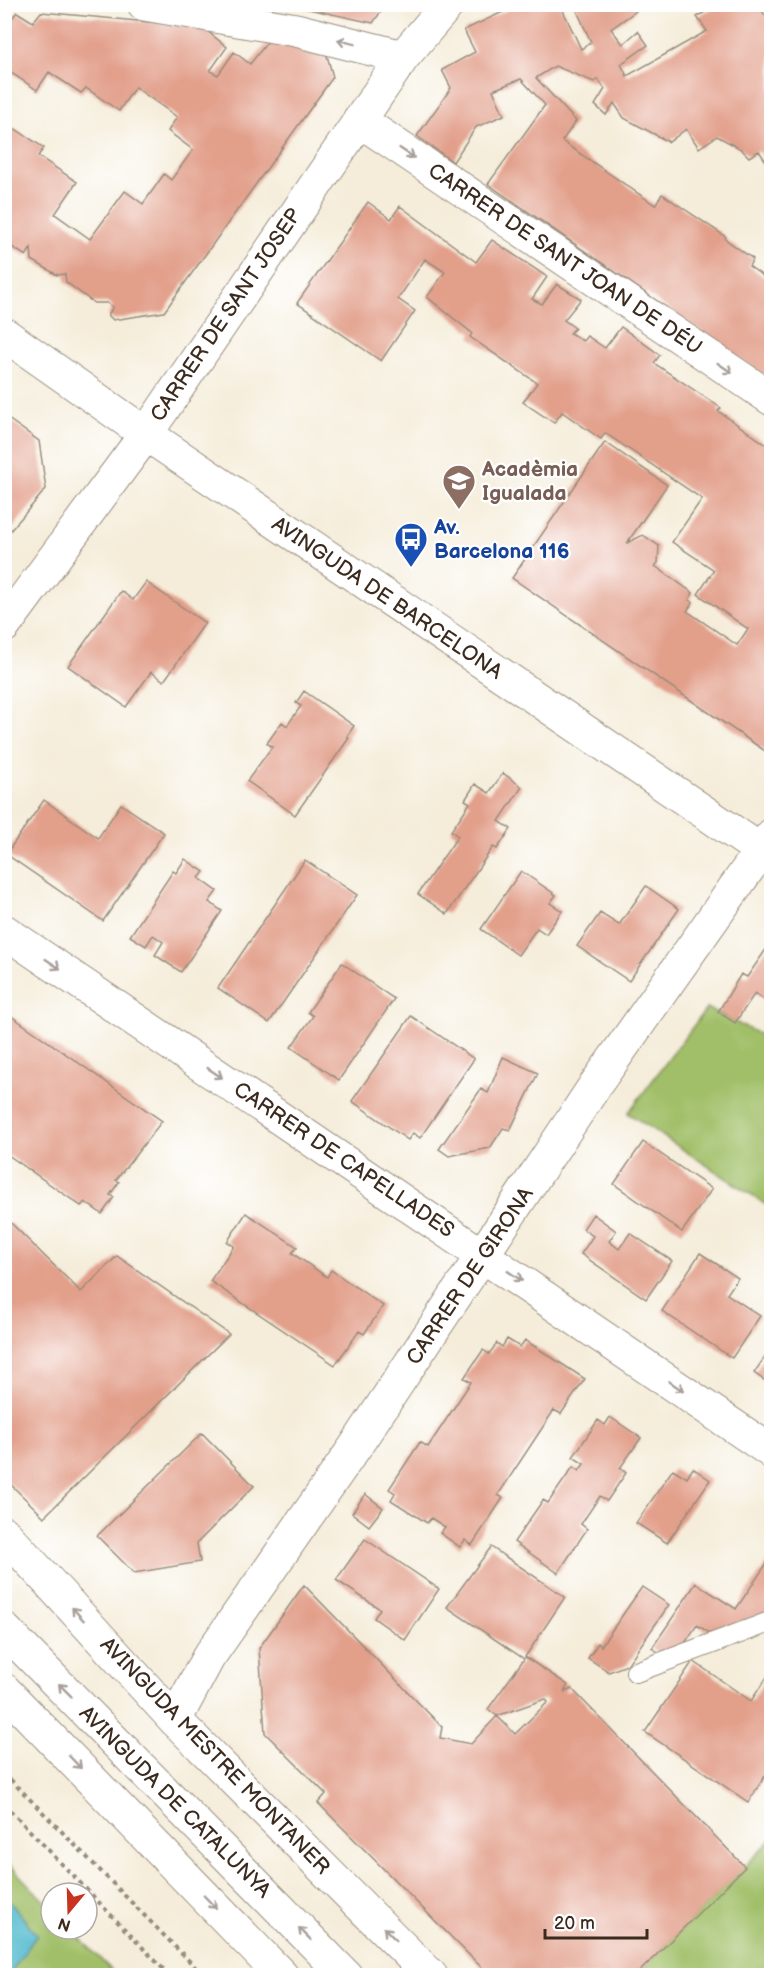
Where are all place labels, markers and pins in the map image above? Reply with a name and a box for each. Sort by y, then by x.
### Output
place label: Acadèmia Igualada [481,457,578,506]
school or university icon: Acadèmia Igualada [441,463,477,510]
place label: Av. Barcelona 116 [433,515,569,564]
bus stop icon: Av. Barcelona 116 [393,521,429,568]

